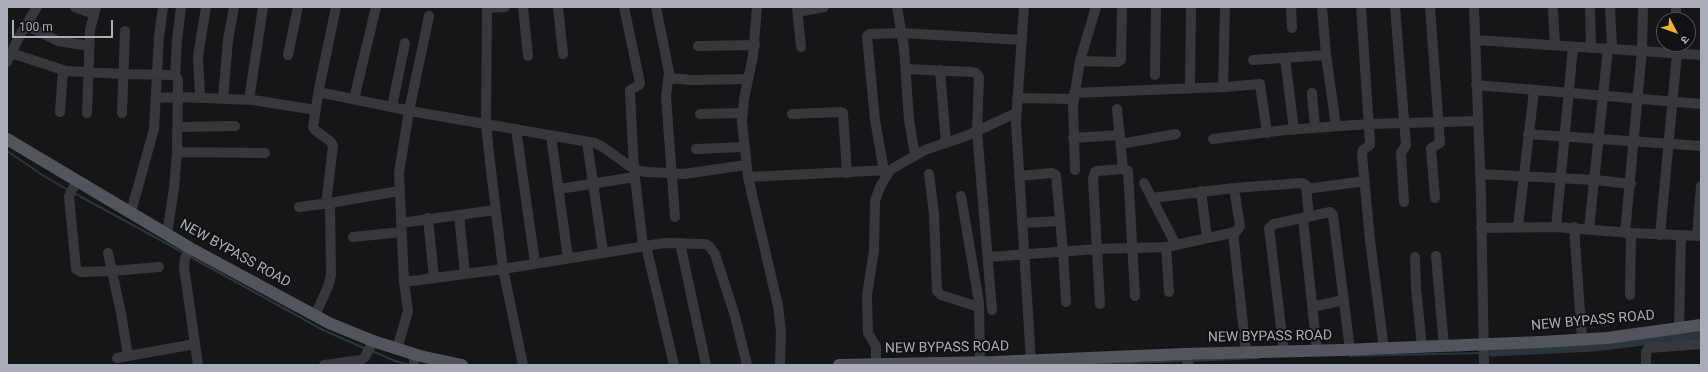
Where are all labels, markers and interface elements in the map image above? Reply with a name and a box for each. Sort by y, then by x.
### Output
scale bar [14,12,115,38]
north arrow [1656,12,1696,52]
text: 100 m [19,20,53,34]
text: उ [1678,33,1692,46]
street label: NEW BYPASS ROAD [177,217,293,291]
street label: NEW BYPASS ROAD [1530,307,1656,335]
street label: NEW BYPASS ROAD [1208,328,1332,346]
street label: NEW BYPASS ROAD [885,339,1009,357]

